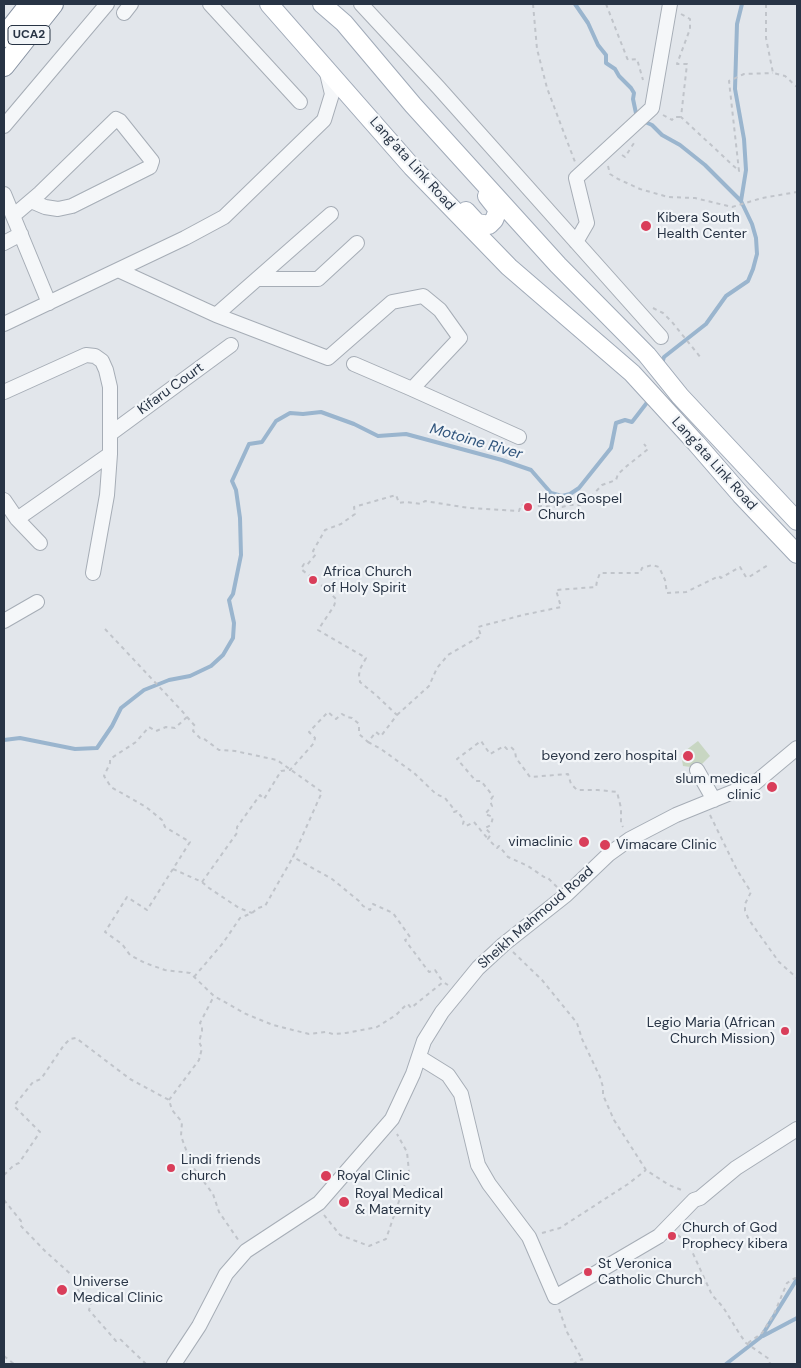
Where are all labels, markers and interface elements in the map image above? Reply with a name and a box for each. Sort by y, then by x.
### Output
road number: UCA2 [8,26,50,44]
street label: Lang'ata Link Road [366,114,458,214]
place label: Kibera South Health Center [657,210,747,242]
marker: Kibera South Health Center [639,219,653,233]
street label: Kifaru Court [135,359,207,419]
street label: Lang'ata Link Road [668,414,760,514]
water label: Motoine River [428,420,524,464]
place label: Hope Gospel Church [538,491,622,524]
marker: Hope Gospel Church [522,501,534,513]
place label: Africa Church of Holy Spirit [323,564,412,596]
marker: Africa Church of Holy Spirit [307,574,319,586]
place label: beyond zero hospital [542,748,677,764]
marker: beyond zero hospital [681,749,695,763]
place label: slum medical clinic [675,771,761,804]
marker: slum medical clinic [765,780,779,794]
place label: vimaclinic [508,834,573,850]
marker: vimaclinic [577,835,591,849]
place label: Vimacare Clinic [616,837,717,853]
marker: Vimacare Clinic [598,838,612,852]
street label: Sheikh Mahmoud Road [475,863,597,973]
place label: Legio Maria (African Church Mission) [647,1015,775,1048]
marker: Legio Maria (African Church Mission) [779,1025,791,1037]
place label: Lindi friends church [181,1152,261,1184]
marker: Lindi friends church [165,1162,177,1174]
place label: Royal Clinic [337,1168,410,1184]
marker: Royal Clinic [319,1169,333,1183]
place label: Royal Medical & Maternity [355,1186,443,1218]
marker: Royal Medical & Maternity [337,1195,351,1209]
place label: Church of God Prophecy kibera [682,1220,788,1252]
marker: Church of God Prophecy kibera [666,1230,678,1242]
place label: St Veronica Catholic Church [598,1256,703,1288]
marker: St Veronica Catholic Church [582,1266,594,1278]
place label: Universe Medical Clinic [73,1274,163,1306]
marker: Universe Medical Clinic [55,1283,69,1297]

